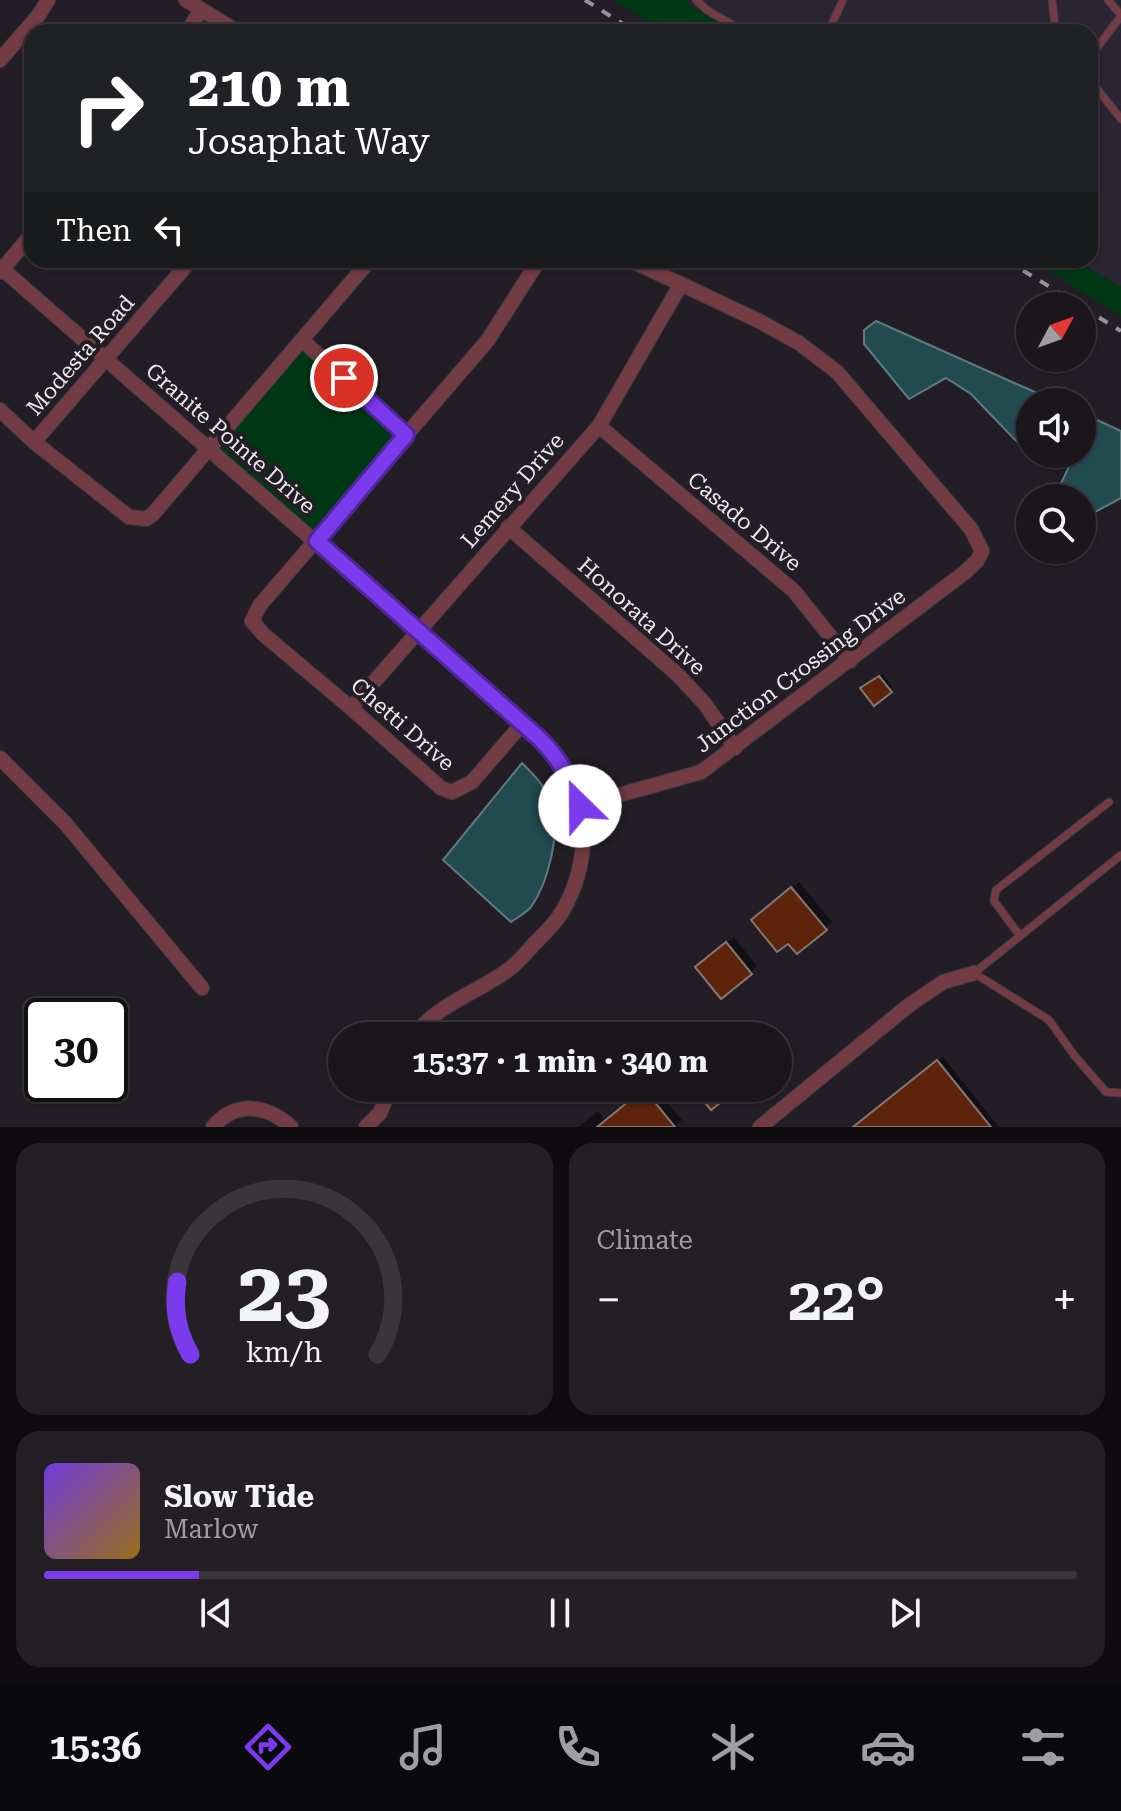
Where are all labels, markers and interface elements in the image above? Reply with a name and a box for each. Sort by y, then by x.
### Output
text: 210 m [188,54,350,120]
icon: right [56,56,160,160]
text: Josaphat Way [188,121,430,163]
icon: left [147,208,191,252]
text: Then [56,213,131,248]
street label: Modesta Road [22,290,139,420]
north arrow [1016,292,1096,372]
map controls [1016,292,1096,564]
pin [310,344,378,412]
icon: arrive [322,356,366,400]
street label: Granite Pointe Drive [141,358,320,519]
button: sound [1016,388,1096,468]
street label: Lemery Drive [456,428,569,553]
street label: Casado Drive [683,467,806,576]
button: search [1016,484,1096,564]
street label: Honorata Drive [573,553,711,680]
street label: Junction Crossing Drive [690,583,910,758]
street label: Chetti Drive [346,673,459,776]
position arrow [538,764,622,848]
speed limit sign: 30 [24,998,128,1102]
text: 15:37 · 1 min · 340 m [412,1044,708,1079]
text: Climate [597,1225,693,1255]
text: 23 [238,1244,331,1341]
text: 22° [788,1264,885,1335]
text: − [597,1274,621,1326]
text: + [1052,1274,1077,1326]
text: km/h [246,1335,323,1369]
text: Slow Tide [164,1479,314,1514]
text: Marlow [164,1514,258,1544]
icon: previous [194,1591,238,1635]
icon: pause [538,1591,582,1635]
icon: next [883,1591,927,1635]
icon: directions [240,1719,296,1775]
icon: music [395,1719,451,1775]
icon: phone [550,1719,606,1775]
icon: climate [705,1719,761,1775]
icon: car [860,1719,916,1775]
icon: filters [1015,1719,1071,1775]
text: 15:36 [50,1726,141,1768]

